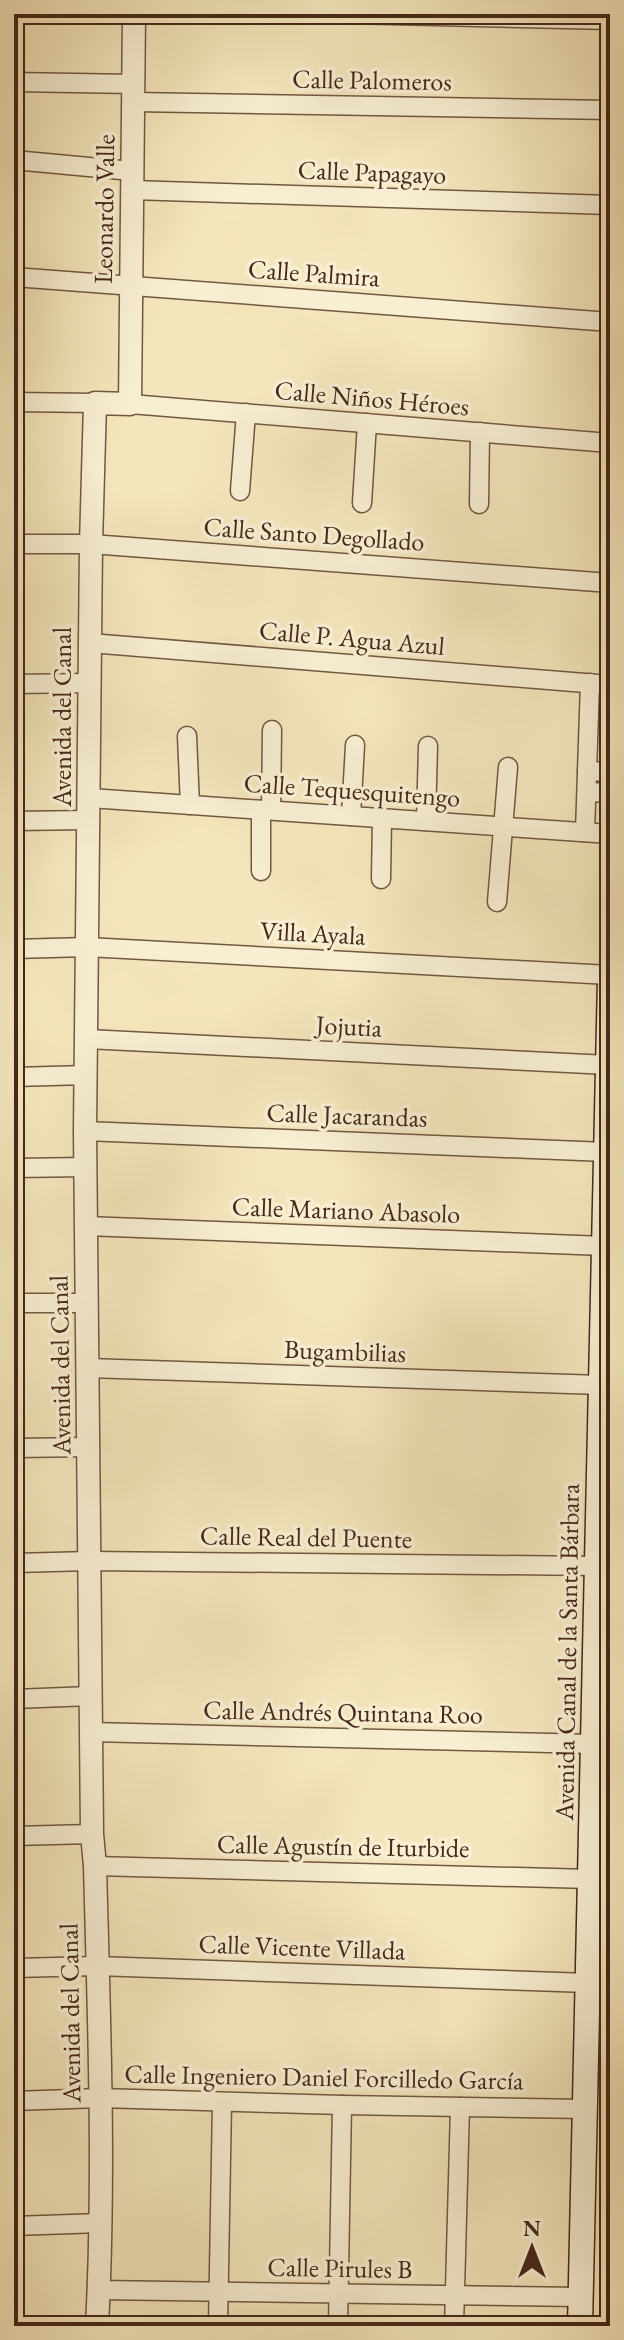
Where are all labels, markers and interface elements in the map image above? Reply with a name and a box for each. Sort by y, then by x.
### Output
street label: Calle Palomeros [292,62,452,98]
street label: Leonardo Valle [86,134,122,284]
street label: Calle Papagayo [297,152,447,192]
street label: Calle Palmira [247,251,382,295]
street label: Calle Niños Héroes [273,373,471,423]
street label: Calle Santo Degollado [202,509,426,559]
street label: Calle P. Agua Azul [258,613,446,663]
street label: Avenida del Canal [45,627,79,808]
street label: Calle Tequesquitengo [243,765,461,815]
street label: Villa Ayala [259,913,367,953]
street label: Jojutia [313,1007,384,1045]
street label: Calle Jacarandas [266,1095,428,1135]
street label: Calle Mariano Abasolo [231,1189,461,1231]
street label: Avenida del Canal [41,1275,79,1456]
street label: Bugambilias [283,1332,407,1370]
street label: Avenida Canal de la Santa Bárbara [547,1483,587,1822]
street label: Calle Real del Puente [200,1518,412,1556]
street label: Calle Andrés Quintana Roo [203,1693,483,1731]
street label: Calle Agustín de Iturbide [216,1827,470,1865]
street label: Avenida del Canal [51,1923,89,2104]
street label: Calle Vicente Villada [198,1926,407,1968]
street label: Calle Ingeniero Daniel Forcilledo García [124,2057,525,2097]
north arrow [492,2208,572,2288]
text: N [523,2214,541,2243]
street label: Calle Pirules B [267,2250,413,2286]

